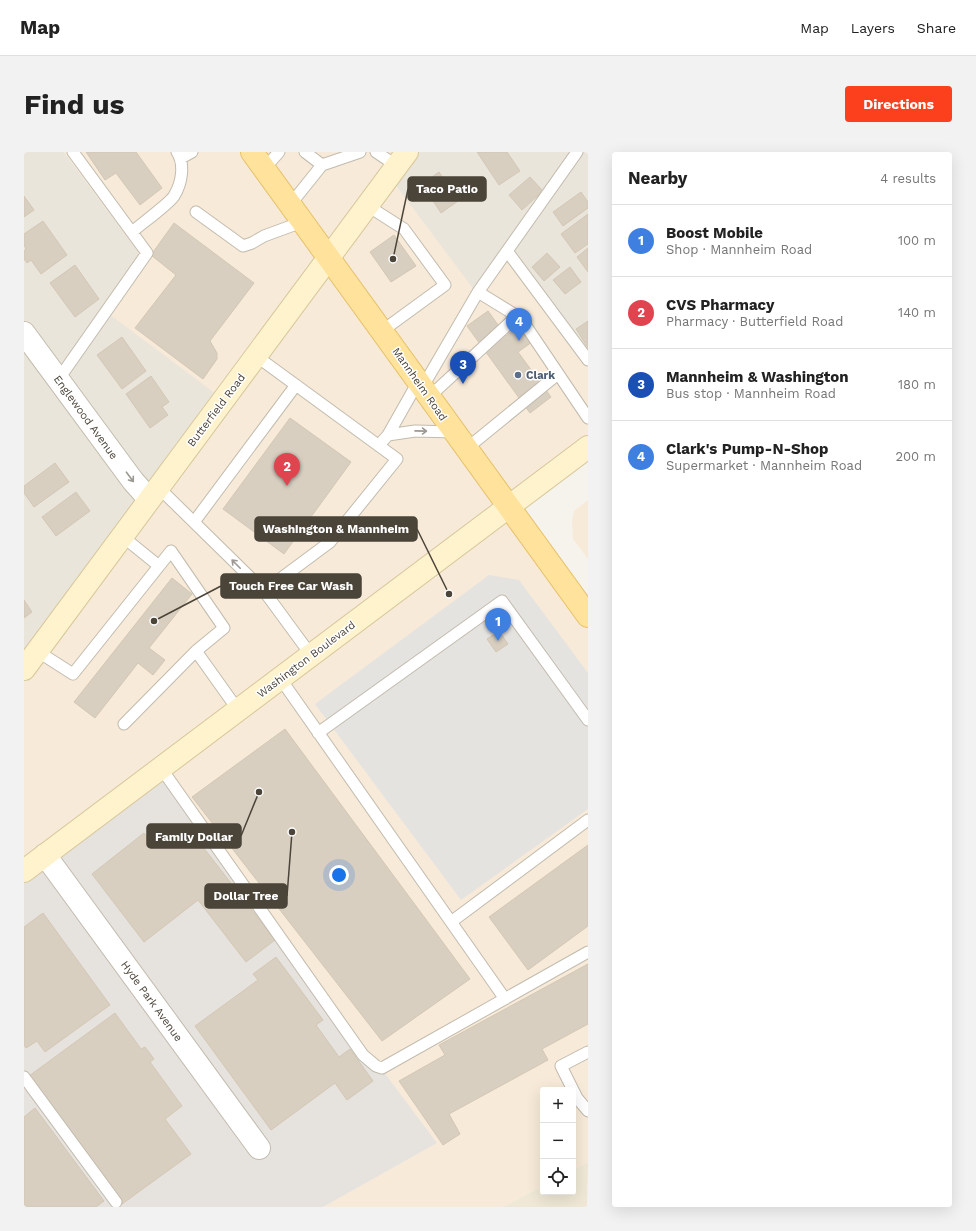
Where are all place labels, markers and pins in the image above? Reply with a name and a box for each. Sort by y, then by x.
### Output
callout: Taco Patio [408,177,486,201]
pin: 4 [506,308,532,341]
pin: 3 [450,351,476,384]
place label: Clark [526,369,555,382]
marker: Clark [513,370,523,380]
pin: 2 [274,453,300,486]
callout: Washington & Mannheim [255,517,417,541]
callout: Touch Free Car Wash [221,574,361,598]
pin: 1 [485,608,511,641]
callout: Family Dollar [147,824,241,848]
callout: Dollar Tree [205,884,287,908]

